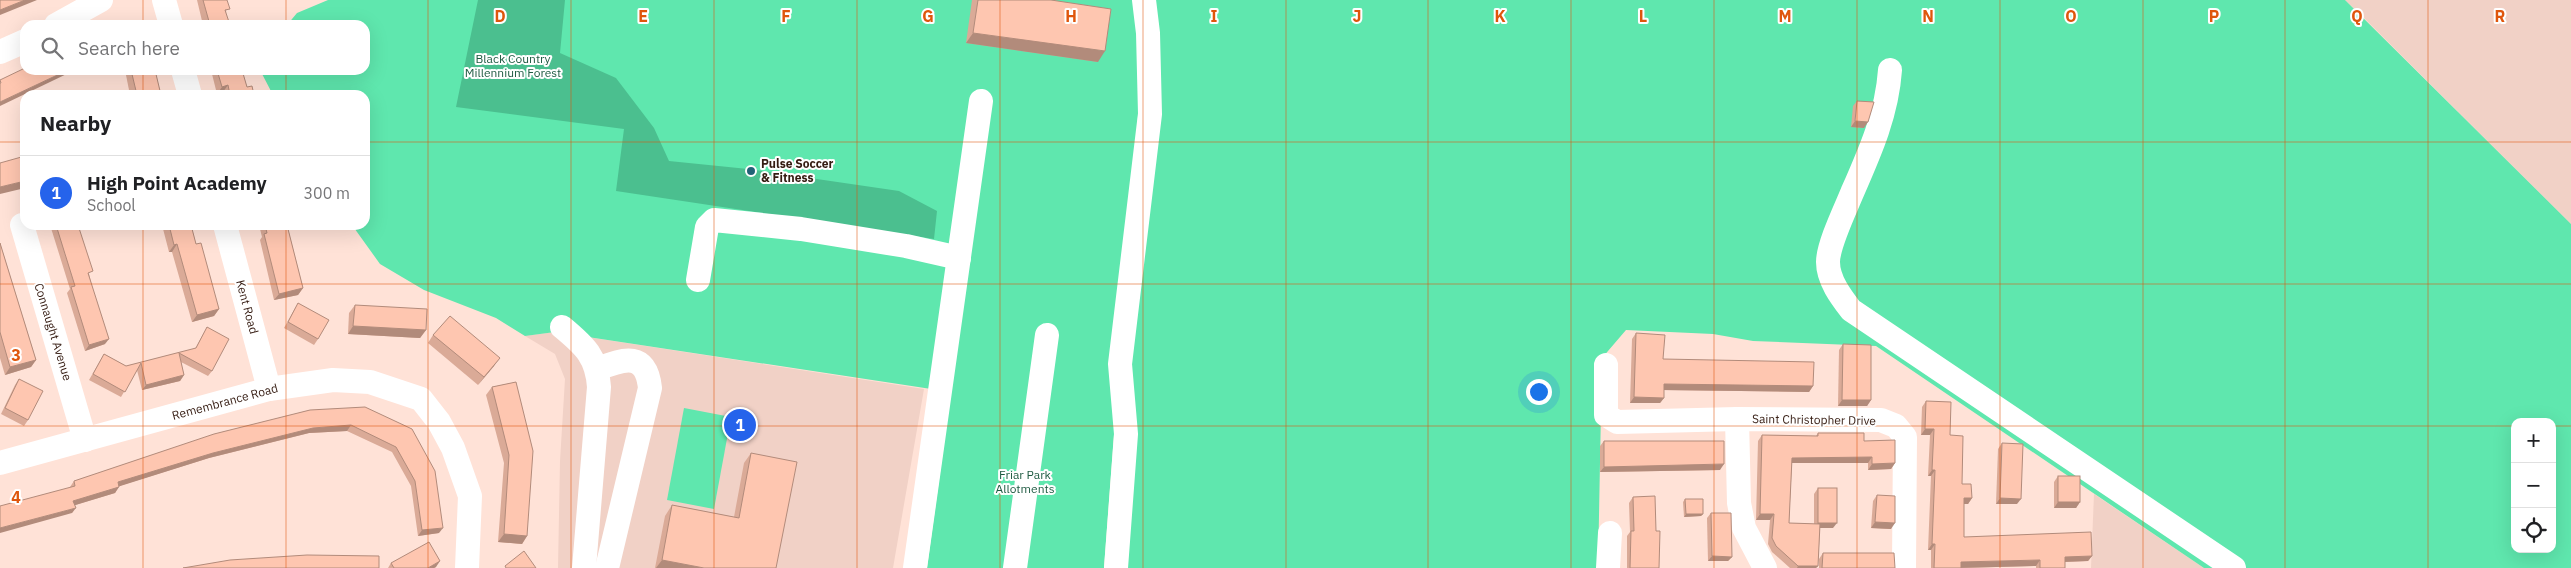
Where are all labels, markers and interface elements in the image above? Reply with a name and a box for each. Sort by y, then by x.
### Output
text: D [494,6,506,26]
text: E [638,6,648,26]
text: F [781,6,791,26]
text: G [922,6,934,26]
text: H [1065,6,1077,26]
text: I [1211,6,1218,26]
text: J [1353,6,1361,26]
text: K [1494,6,1506,26]
text: L [1639,6,1647,26]
text: M [1778,6,1792,26]
text: N [1922,6,1934,26]
text: O [2065,6,2077,26]
text: P [2209,6,2219,26]
text: Q [2351,6,2363,26]
text: R [2495,6,2506,26]
search box [20,20,370,75]
icon: search [38,34,66,62]
text: Search here [78,36,180,60]
park label: Black Country Millennium Forest [465,51,561,80]
text: Nearby [40,109,111,137]
place label: Pulse Soccer & Fitness [761,156,834,185]
marker: Pulse Soccer & Fitness [745,165,757,177]
text: High Point Academy [87,171,267,195]
text: 1 [51,183,61,203]
text: 300 m [303,183,350,203]
text: School [87,195,136,215]
street label: Kent Road [233,278,262,336]
street label: Connaught Avenue [31,281,76,383]
text: 3 [11,345,21,365]
your location [1526,379,1552,405]
street label: Remembrance Road [170,380,280,423]
pin: 1 [724,406,756,444]
street label: Saint Christopher Drive [1752,411,1877,428]
map controls [2511,418,2556,553]
button: + [2511,418,2556,463]
button: − [2511,463,2556,508]
park label: Friar Park Allotments [995,467,1055,496]
text: 4 [11,487,21,507]
button: locate [2511,508,2556,553]

